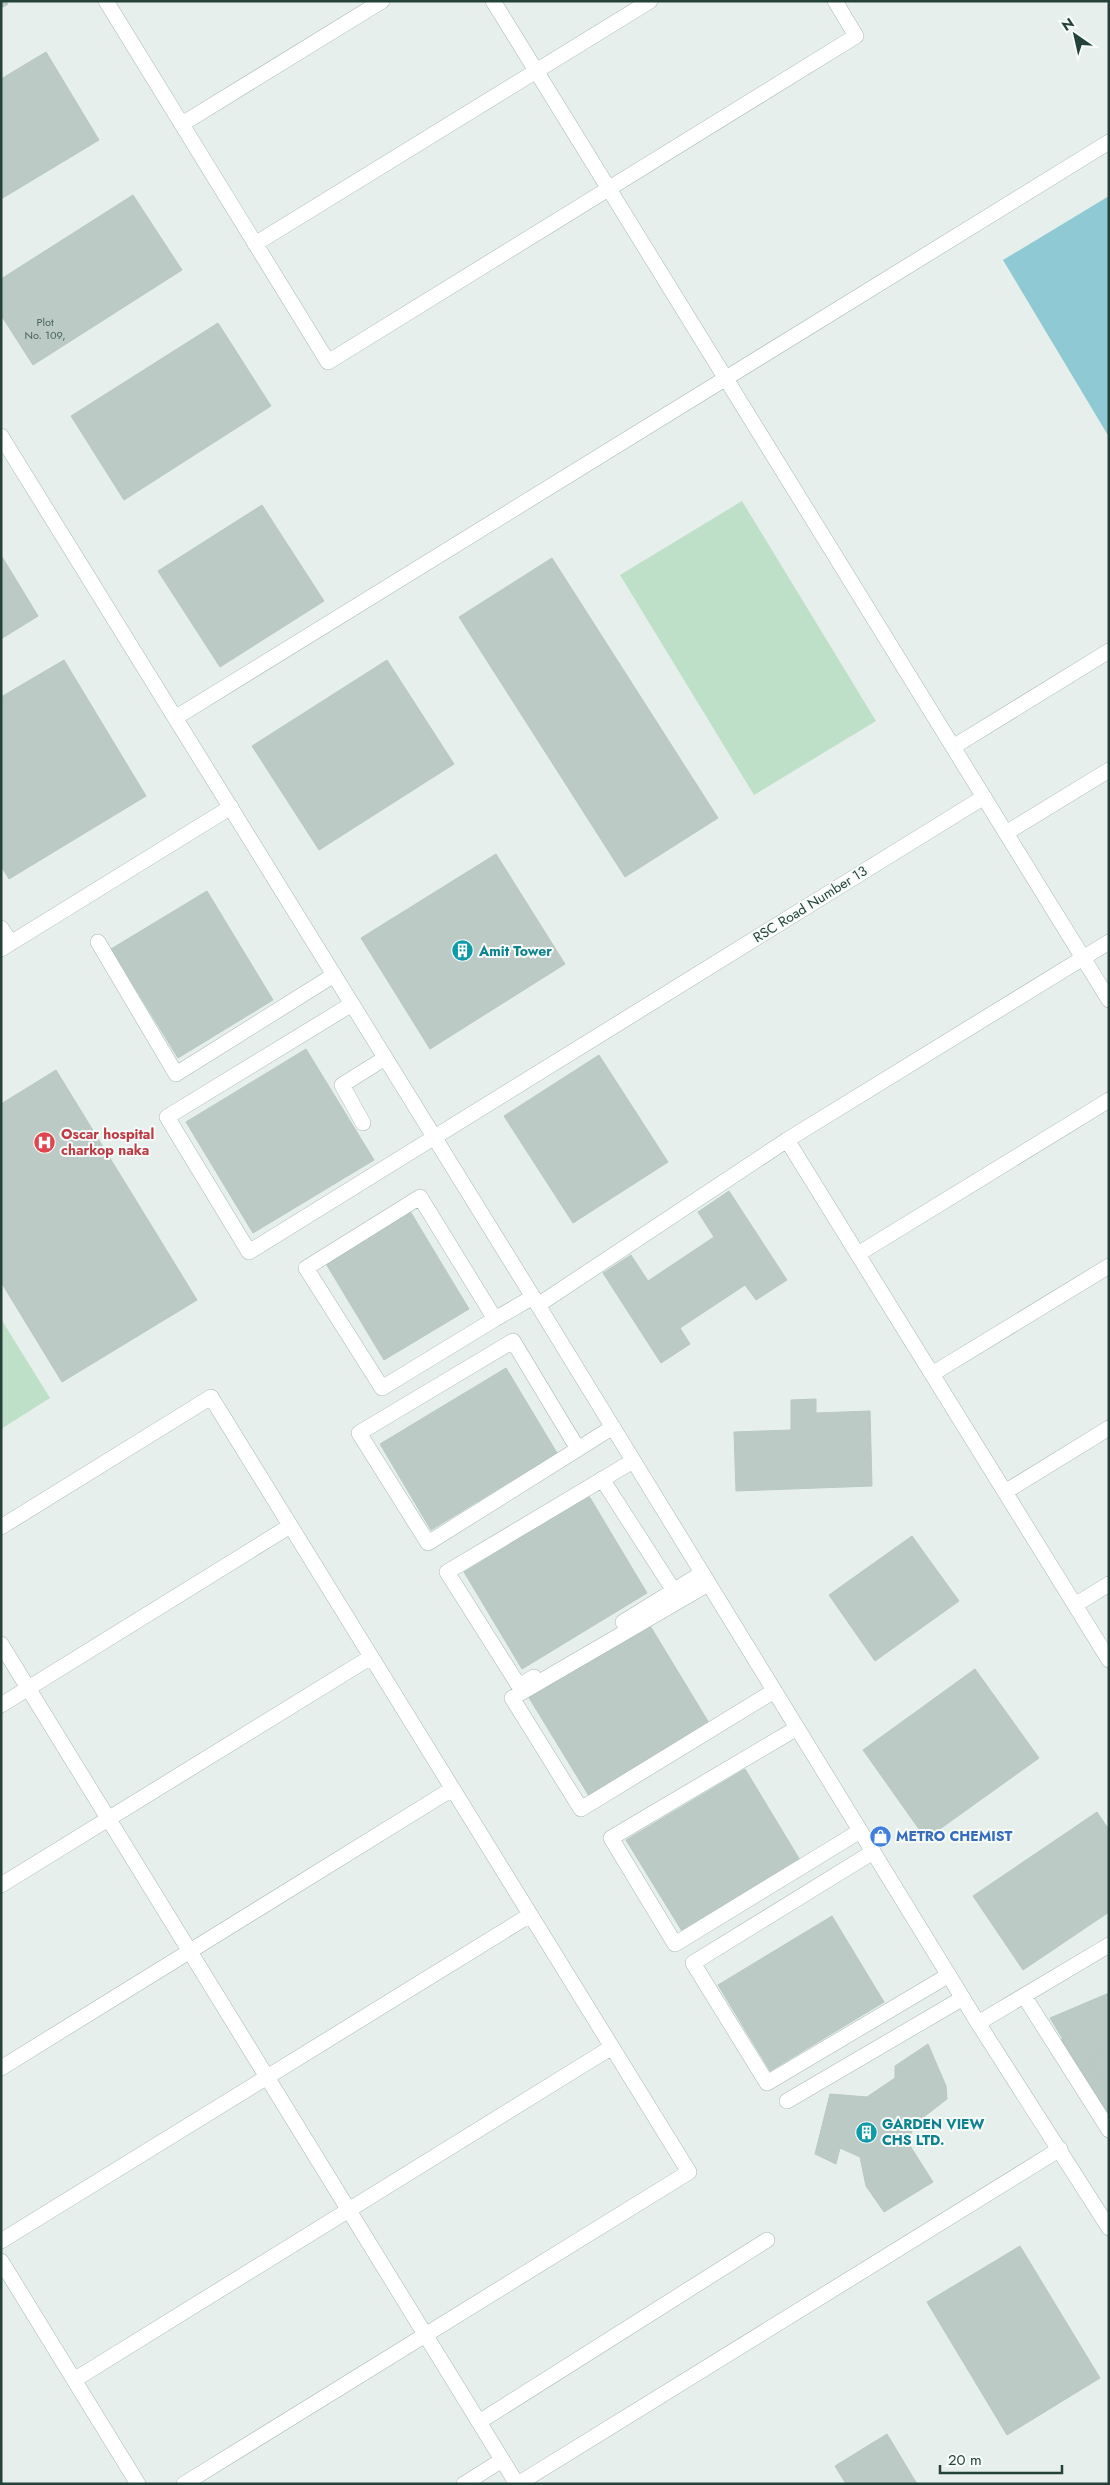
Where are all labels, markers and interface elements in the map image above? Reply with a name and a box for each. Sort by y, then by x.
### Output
north arrow [1050,10,1100,60]
text: N [1058,13,1078,36]
house number: Plot No. 109, [24,314,66,343]
street label: RSC Road Number 13 [749,861,871,947]
building icon: Amit Tower [451,939,475,963]
place label: Amit Tower [478,941,552,961]
place label: Oscar hospital charkop naka [61,1124,154,1160]
hospital icon: Oscar hospital charkop naka [33,1130,57,1154]
shop icon: METRO CHEMIST [868,1824,892,1848]
place label: METRO CHEMIST [896,1826,1012,1846]
place label: GARDEN VIEW CHS LTD. [882,2114,985,2150]
building icon: GARDEN VIEW CHS LTD. [854,2120,878,2144]
scale bar [940,2442,1062,2474]
text: 20 m [948,2449,982,2471]

